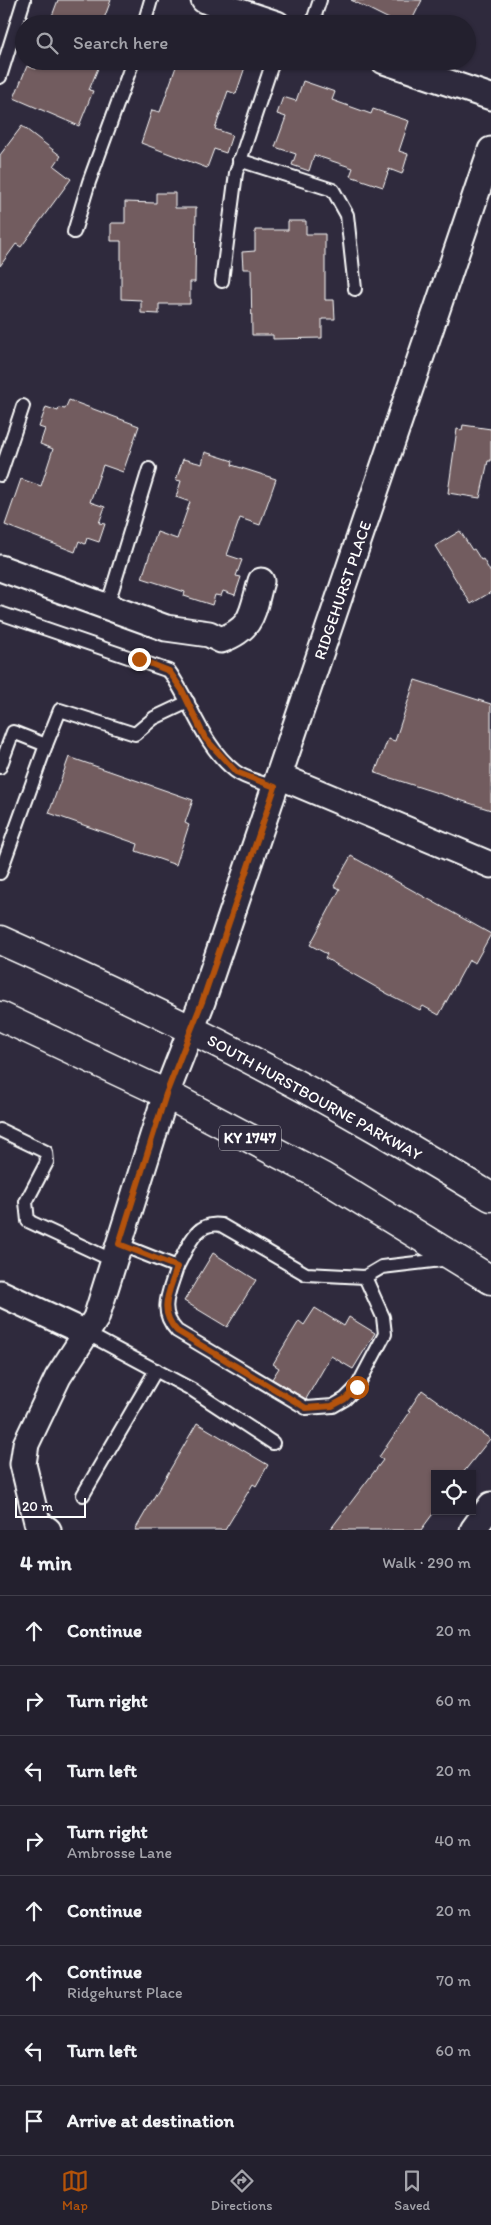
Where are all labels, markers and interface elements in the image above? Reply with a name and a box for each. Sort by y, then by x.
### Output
search box [15,15,476,70]
icon: search [33,29,61,57]
text: Search here [73,31,168,54]
street label: RIDGEHURST PLACE [310,518,375,662]
route end [128,648,151,671]
street label: SOUTH HURSTBOURNE PARKWAY [204,1030,425,1164]
road number: KY 1747 [219,1126,281,1150]
route start [346,1376,369,1399]
map controls [431,1470,476,1515]
button: locate [431,1470,476,1515]
scale bar [15,1495,86,1518]
text: 20 m [22,1498,53,1515]
text: 4 min [20,1550,72,1575]
text: Walk · 290 m [382,1553,471,1572]
icon: ahead [20,1617,48,1645]
text: Continue [67,1619,142,1642]
text: 20 m [436,1621,471,1640]
icon: right [20,1687,48,1715]
text: Turn right [67,1689,148,1712]
text: 60 m [436,1691,471,1710]
icon: left [20,1757,48,1785]
text: Turn left [67,1759,137,1782]
text: 20 m [436,1761,471,1780]
text: Turn right [67,1820,148,1843]
icon: right [20,1827,48,1855]
text: 40 m [434,1831,471,1850]
text: Ambrosse Lane [67,1843,172,1862]
icon: ahead [20,1897,48,1925]
text: Continue [67,1899,142,1922]
text: 20 m [436,1901,471,1920]
text: Continue [67,1960,142,1983]
icon: ahead [20,1967,48,1995]
text: 70 m [436,1971,471,1990]
text: Ridgehurst Place [67,1983,183,2002]
icon: left [20,2037,48,2065]
text: Turn left [67,2039,137,2062]
text: 60 m [436,2041,471,2060]
icon: arrive [20,2107,48,2135]
text: Arrive at destination [67,2109,234,2132]
tab: Map [61,2167,89,2214]
tab: Directions [211,2167,272,2214]
tab: Saved [394,2167,430,2214]

